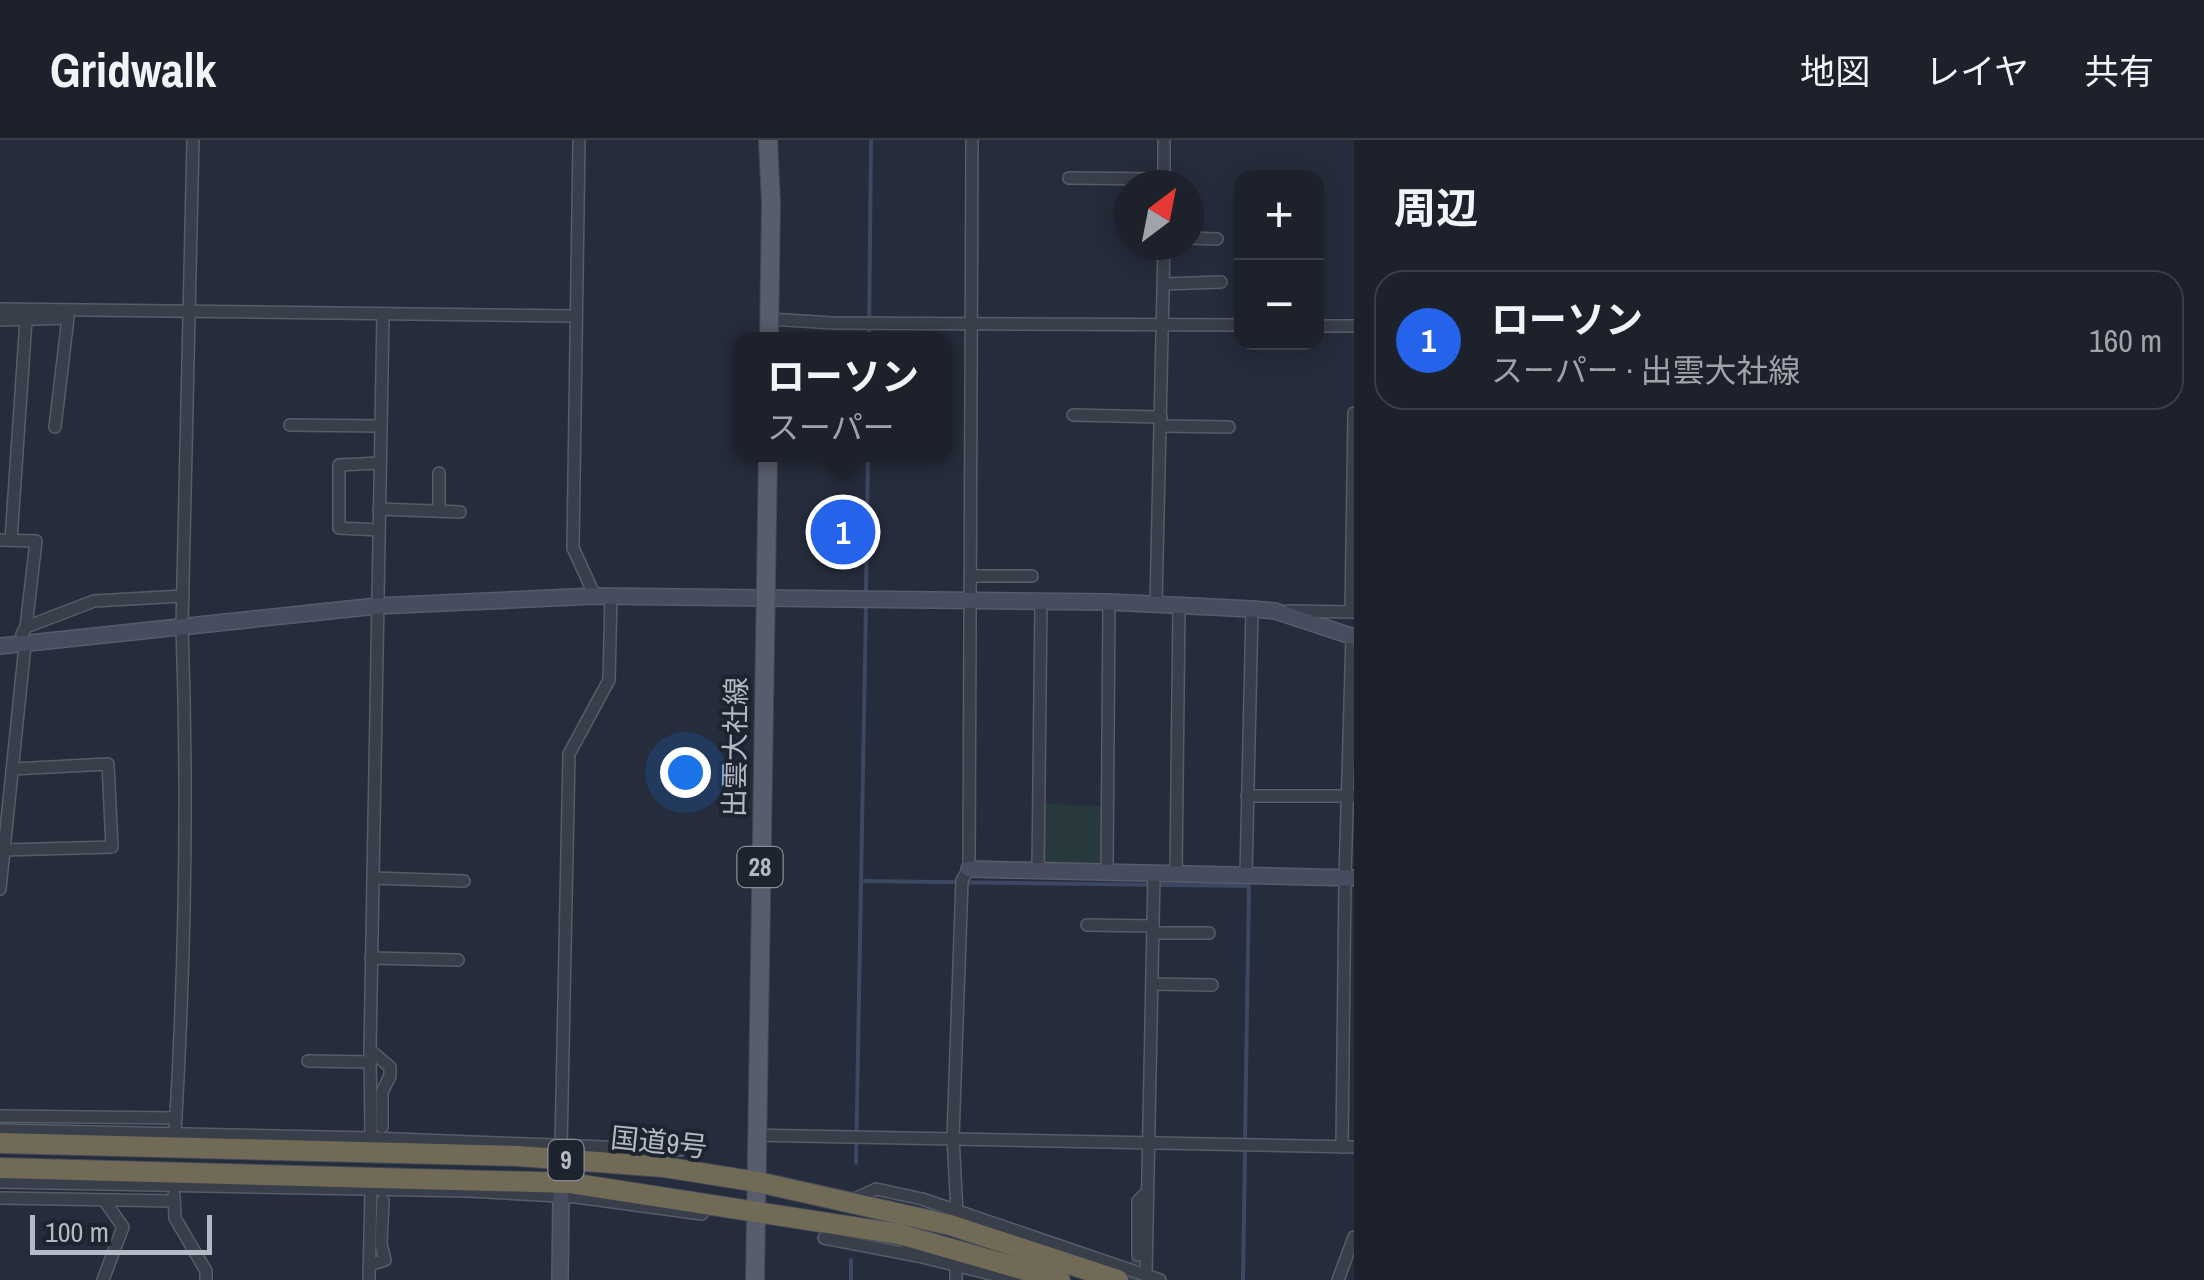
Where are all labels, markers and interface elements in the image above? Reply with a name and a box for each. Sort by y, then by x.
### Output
text: Gridwalk [50,37,216,102]
text: 地図 [1800,48,1870,95]
text: レイヤ [1925,48,2029,95]
text: 共有 [2084,48,2154,95]
north arrow [1114,170,1204,260]
map controls [1234,170,1324,350]
button: + [1234,170,1324,260]
text: 周辺 [1394,180,1478,236]
button: − [1234,260,1324,350]
text: ローソン [1491,294,1643,345]
text: 1 [1421,319,1436,362]
text: 160 m [2089,319,2162,362]
popup [733,332,953,462]
text: スーパー · 出雲大社線 [1491,349,1801,392]
text: ローソン [767,351,919,402]
text: スーパー [767,406,895,449]
pin: 1 [810,494,876,570]
street label: 出雲大社線 [715,677,755,817]
your location [660,747,711,798]
road number: 28 [738,847,782,887]
street label: 国道9号 [609,1118,709,1166]
road number: 9 [548,1140,584,1180]
scale bar [30,1210,212,1254]
text: 100 m [45,1213,109,1251]

